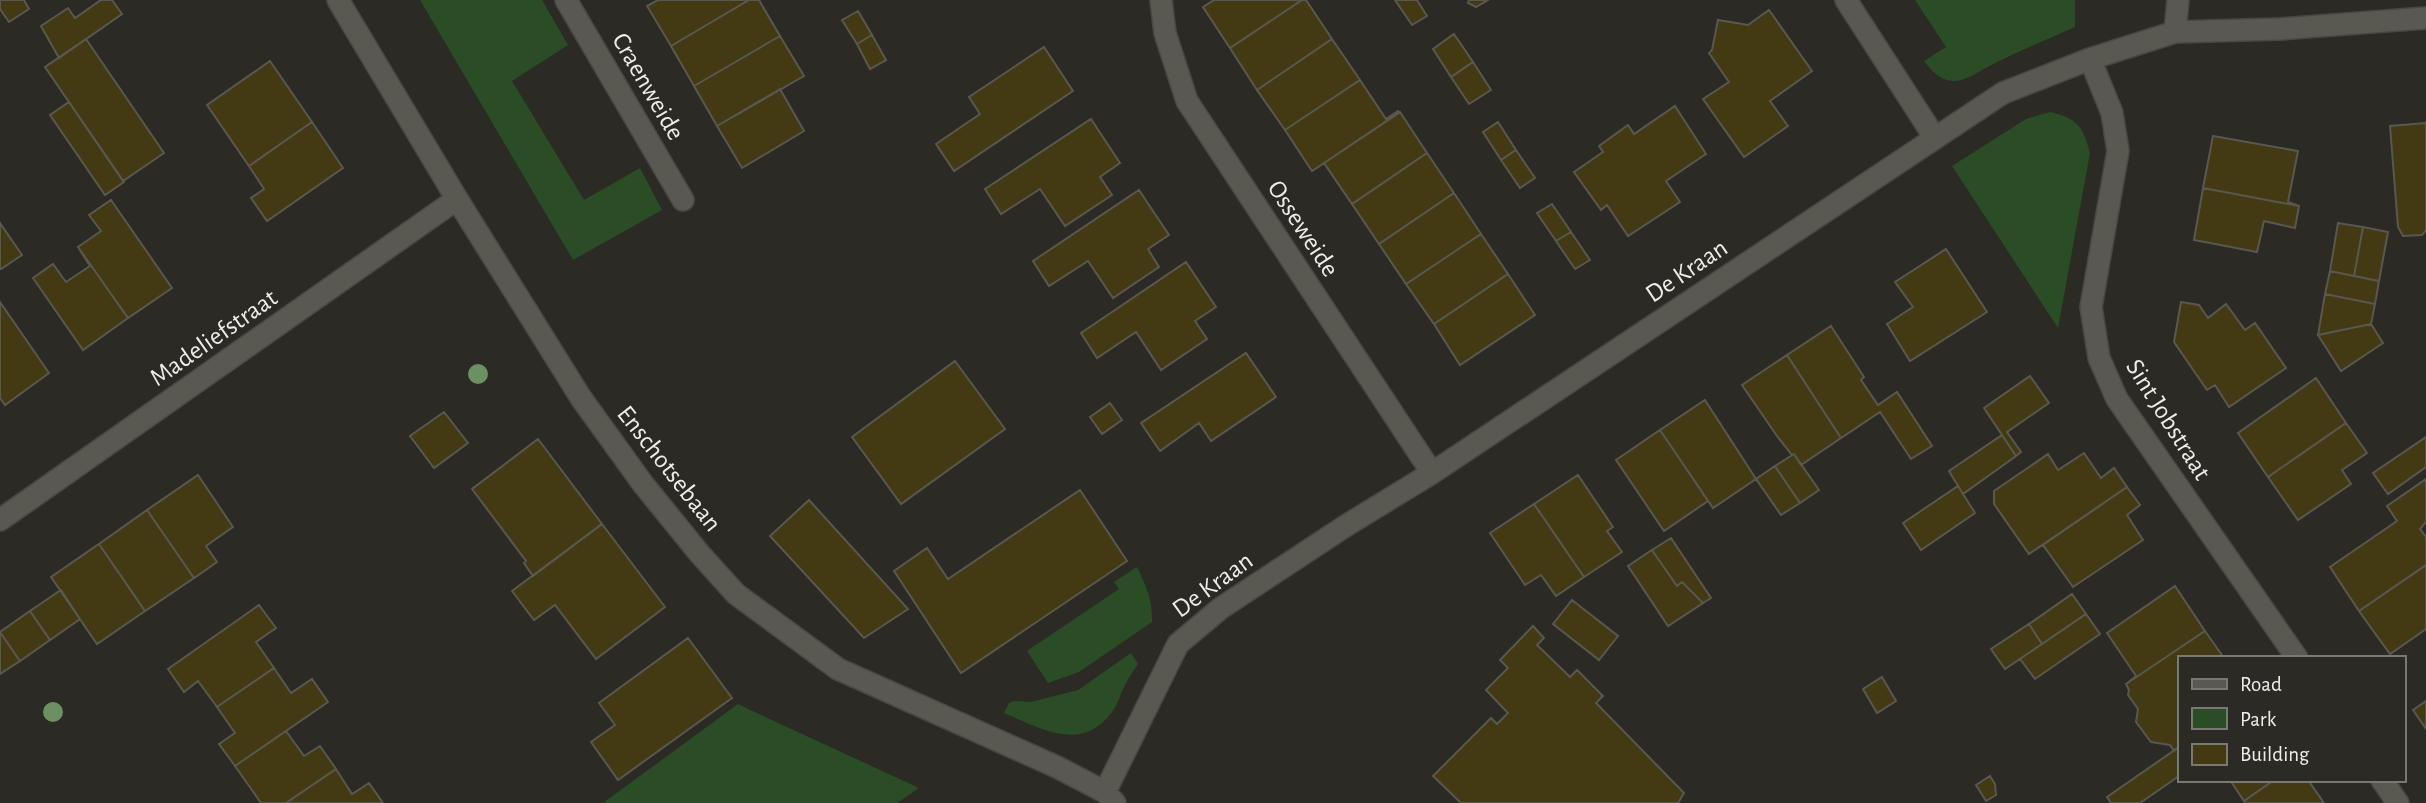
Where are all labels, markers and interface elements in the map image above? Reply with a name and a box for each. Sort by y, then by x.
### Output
street label: Craenweide [607,28,689,145]
street label: Osseweide [1263,176,1344,281]
street label: De Kraan [1641,234,1732,307]
street label: Madeliefstraat [145,285,282,391]
street label: Sint Jobstraat [2121,355,2215,484]
street label: Enschotsebaan [612,401,726,537]
street label: De Kraan [1168,547,1258,622]
legend [2178,656,2405,782]
text: Road [2240,674,2282,695]
text: Park [2240,709,2277,730]
text: Building [2240,744,2310,765]

